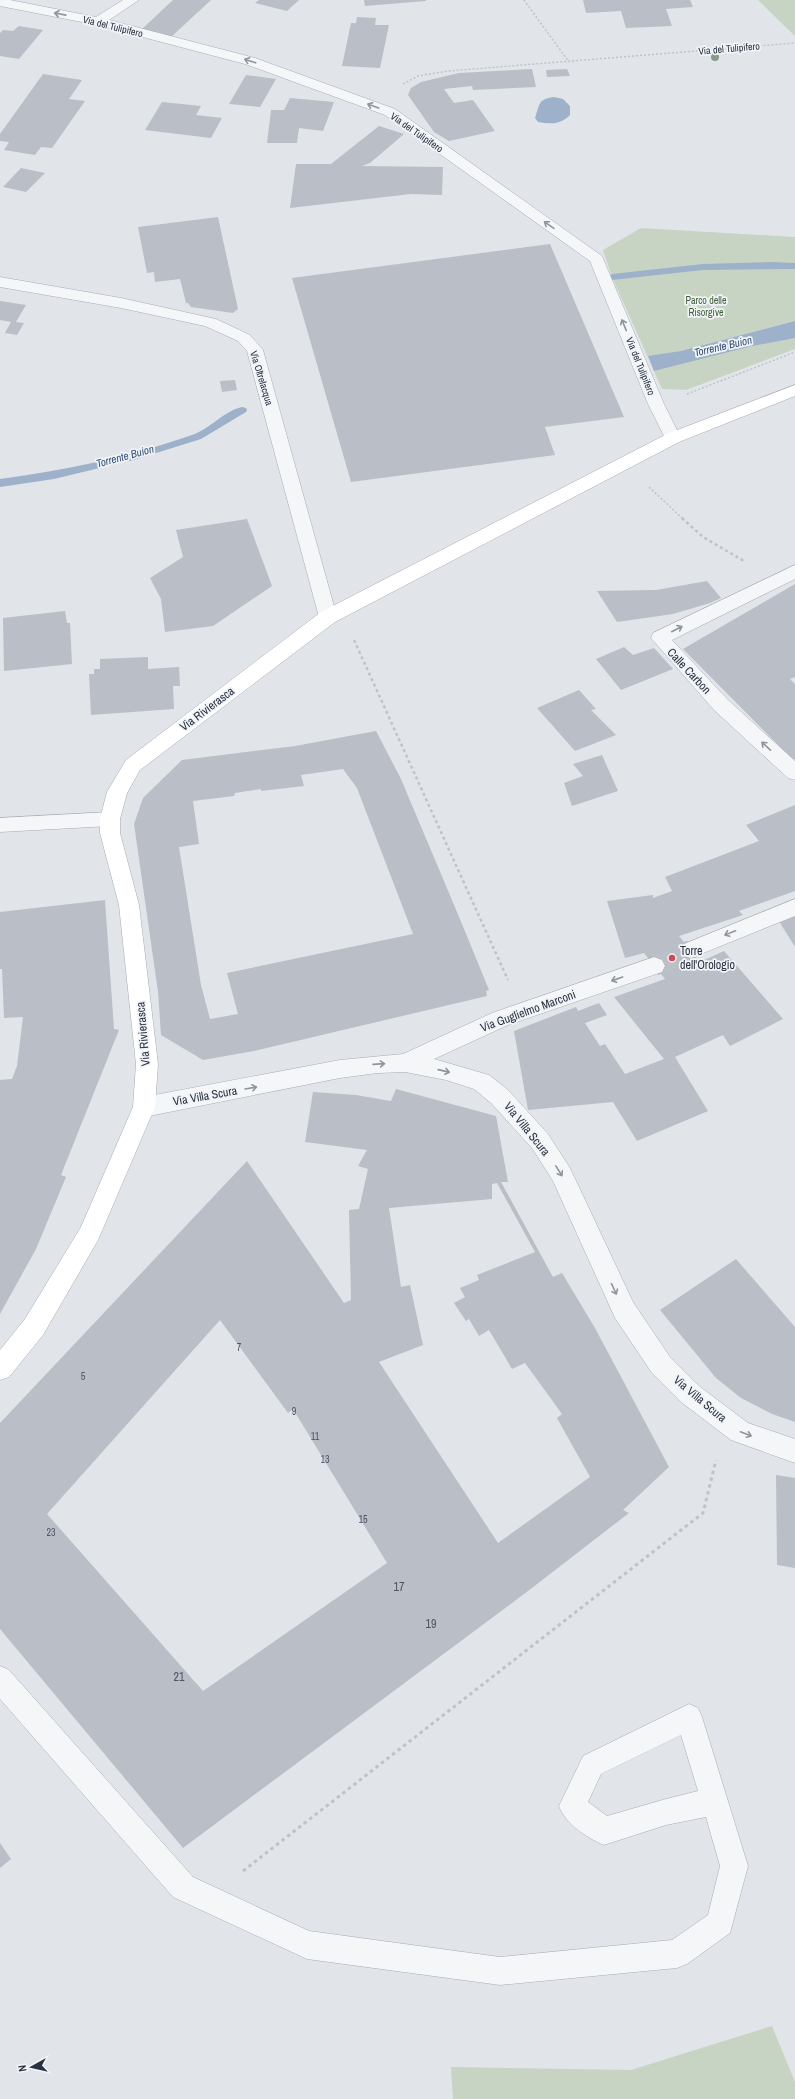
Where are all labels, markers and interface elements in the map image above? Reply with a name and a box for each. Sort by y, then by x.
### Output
one-way arrow [54,9,67,17]
street label: Via del Tulipifero [81,13,145,40]
street label: Via del Tulipifero [698,39,761,58]
one-way arrow [244,57,257,64]
one-way arrow [367,101,379,109]
street label: Via del Tulipifero [388,109,446,156]
one-way arrow [544,221,555,229]
park label: Parco delle Risorgive [685,294,727,319]
one-way arrow [620,320,627,332]
water label: Torrente Buion [693,333,753,359]
street label: Via del Tulipifero [623,335,658,398]
street label: Via Oltrelacqua [247,349,276,407]
water label: Torrente Buion [95,442,155,470]
one-way arrow [671,625,683,633]
street label: Calle Carbon [664,645,714,697]
street label: Via Rivierasca [176,683,238,735]
one-way arrow [761,742,771,751]
one-way arrow [725,930,737,937]
place label: Torre dell'Orologio [680,943,735,973]
marker: Torre dell'Orologio [667,953,677,963]
one-way arrow [611,976,624,983]
street label: Via Guglielmo Marconi [478,986,578,1036]
street label: Via Rivierasca [132,1001,154,1067]
one-way arrow [372,1060,385,1067]
one-way arrow [437,1067,450,1075]
street label: Via Villa Scura [172,1082,239,1110]
one-way arrow [244,1084,257,1092]
street label: Via Villa Scura [500,1099,554,1160]
one-way arrow [555,1165,563,1176]
one-way arrow [611,1282,618,1294]
house number: 7 [237,1341,242,1354]
house number: 5 [81,1370,86,1383]
street label: Via Villa Scura [670,1372,730,1426]
house number: 9 [292,1405,297,1418]
house number: 11 [311,1430,320,1443]
one-way arrow [739,1431,751,1438]
house number: 13 [320,1453,330,1466]
house number: 15 [358,1513,368,1526]
house number: 23 [46,1526,56,1539]
house number: 17 [394,1579,405,1595]
house number: 19 [426,1616,436,1632]
house number: 21 [174,1669,185,1685]
north arrow [12,2047,52,2087]
text: N [15,2064,29,2073]

